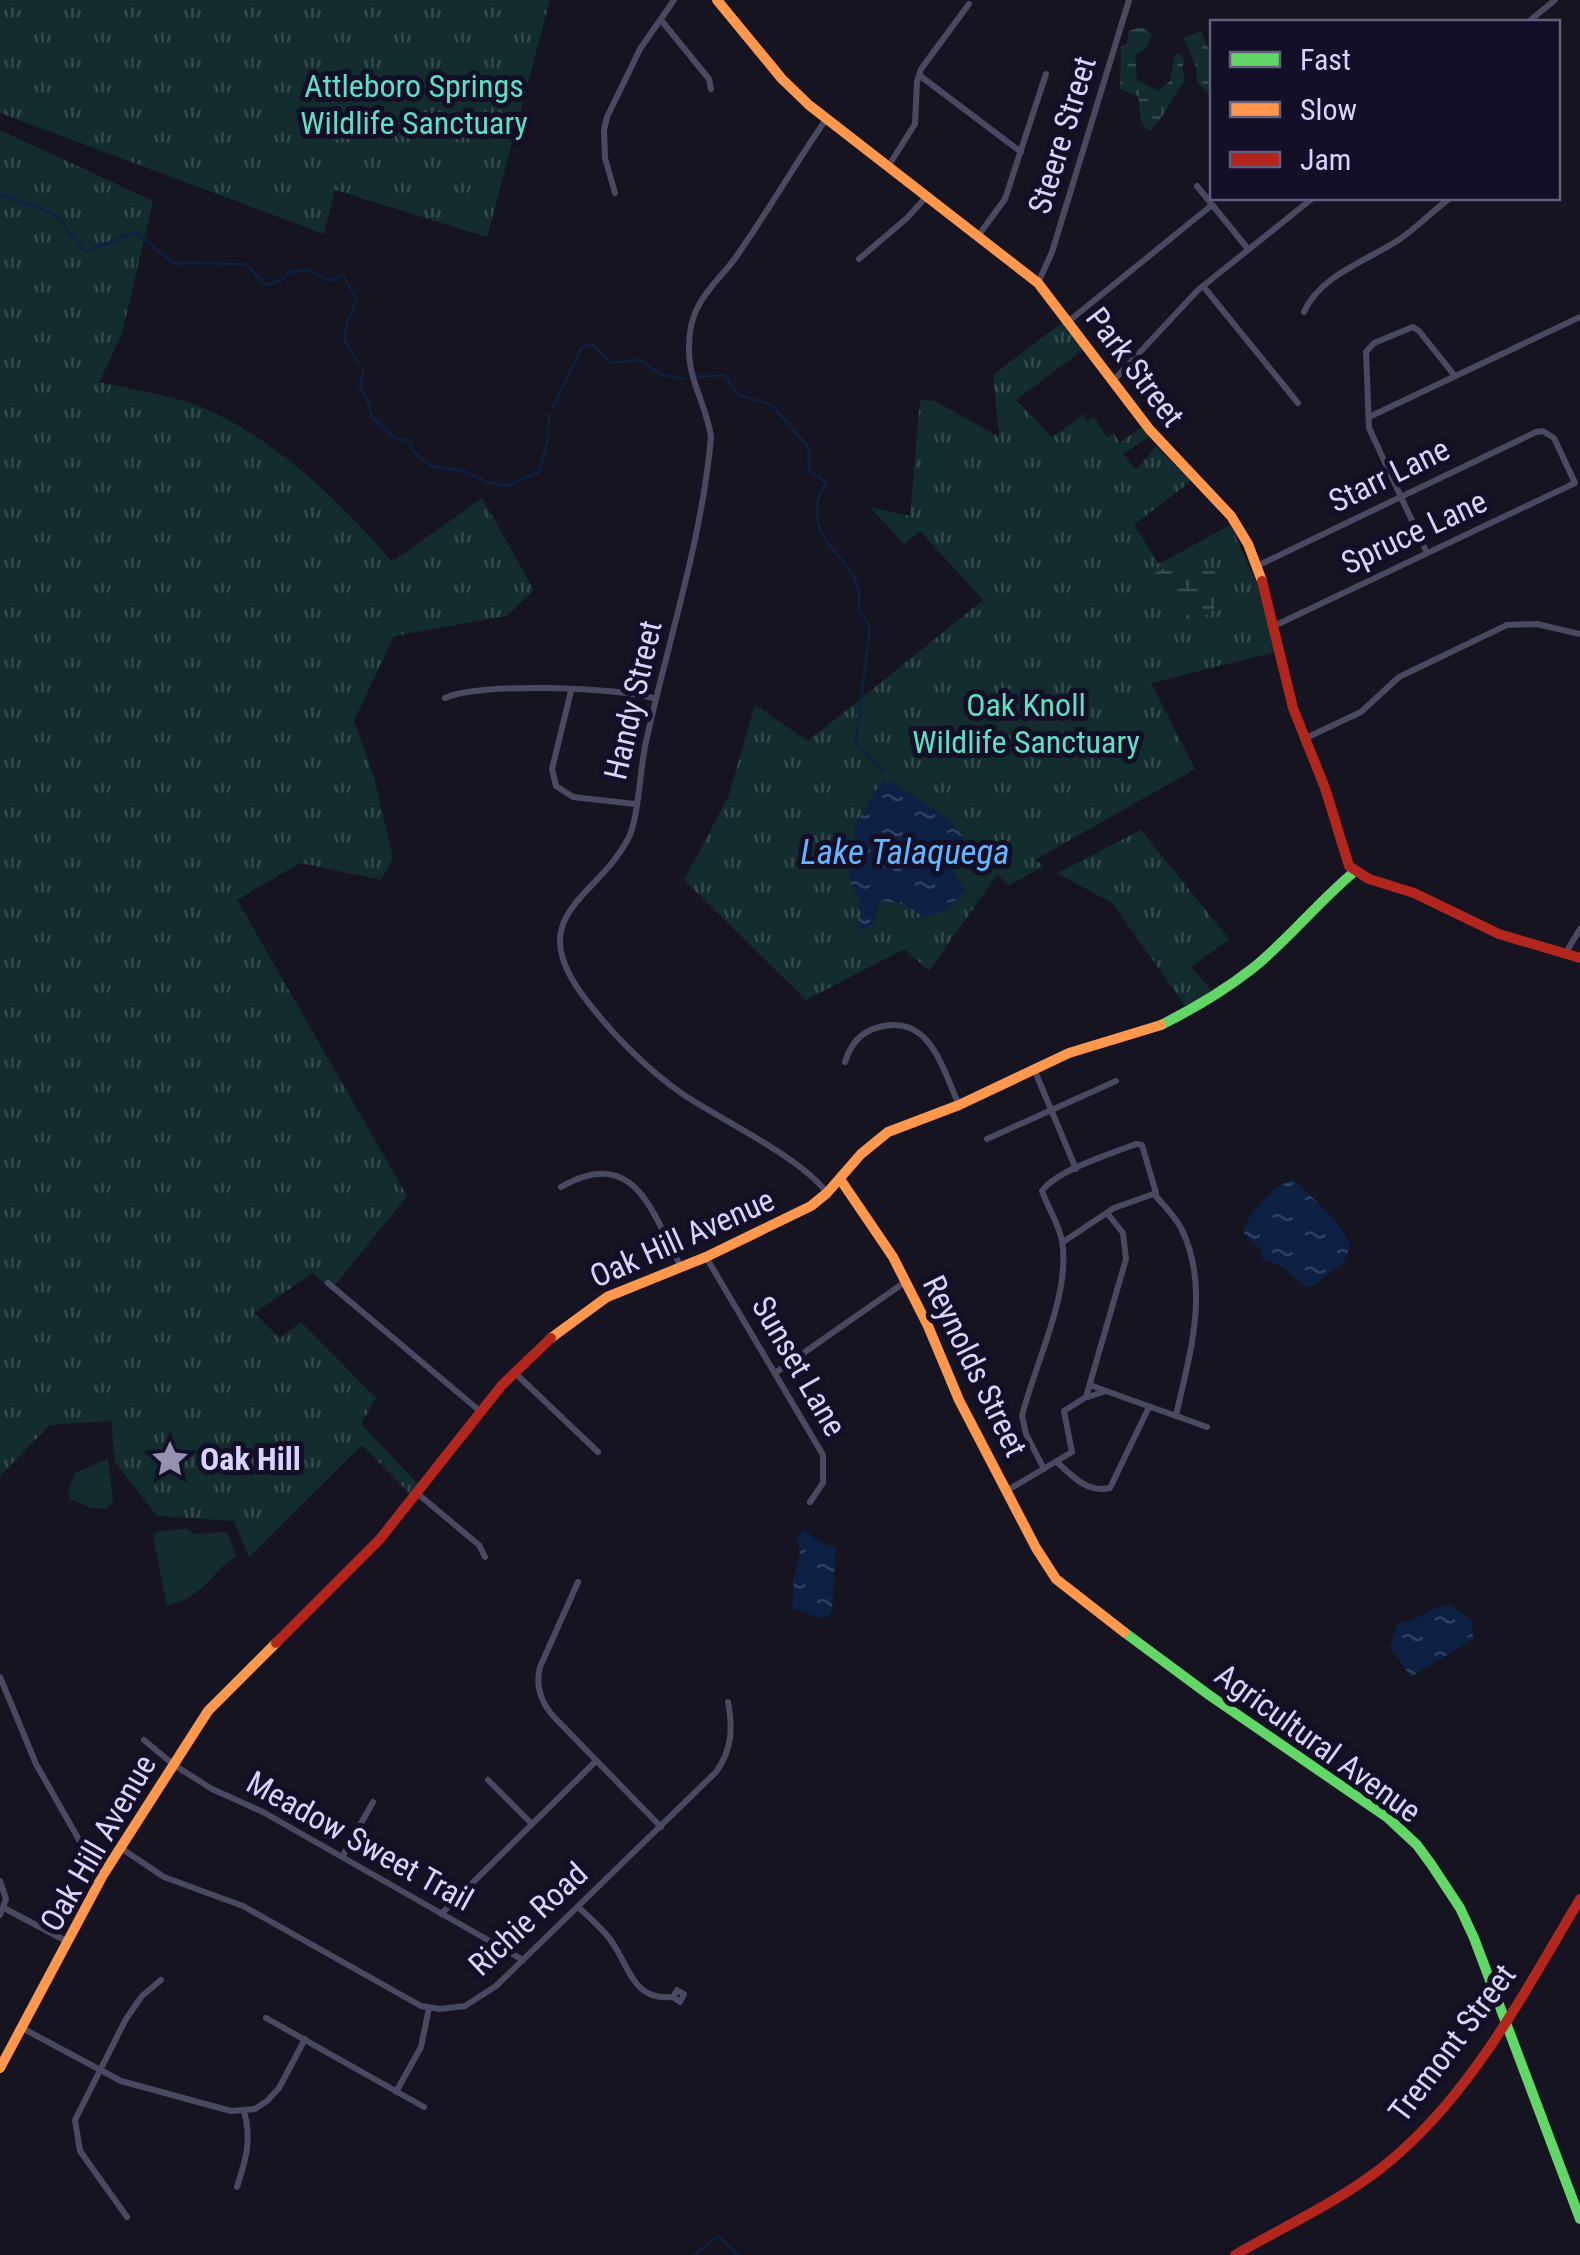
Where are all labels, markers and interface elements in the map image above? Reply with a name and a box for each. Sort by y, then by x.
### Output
legend [1210,20,1560,200]
text: Fast [1300,42,1351,77]
street label: Steere Street [1020,52,1104,218]
park label: Attleboro Springs Wildlife Sanctuary [300,67,528,142]
text: Slow [1300,92,1357,127]
text: Jam [1300,142,1351,177]
street label: Park Street [1078,300,1192,434]
street label: Starr Lane [1323,430,1455,520]
street label: Spruce Lane [1335,482,1493,582]
street label: Handy Street [596,617,670,783]
park label: Oak Knoll Wildlife Sanctuary [912,686,1140,761]
water label: Lake Talaquega [801,832,1009,873]
street label: Oak Hill Avenue [584,1180,780,1296]
street label: Reynolds Street [915,1269,1035,1463]
street label: Sunset Lane [744,1289,854,1443]
place icon: Oak Hill [149,1438,191,1480]
place label: Oak Hill [200,1440,301,1478]
street label: Agricultural Avenue [1208,1656,1428,1830]
street label: Oak Hill Avenue [32,1748,164,1938]
street label: Meadow Sweet Trail [240,1763,480,1919]
street label: Richie Road [461,1854,595,1984]
street label: Tremont Street [1380,1957,1524,2129]

